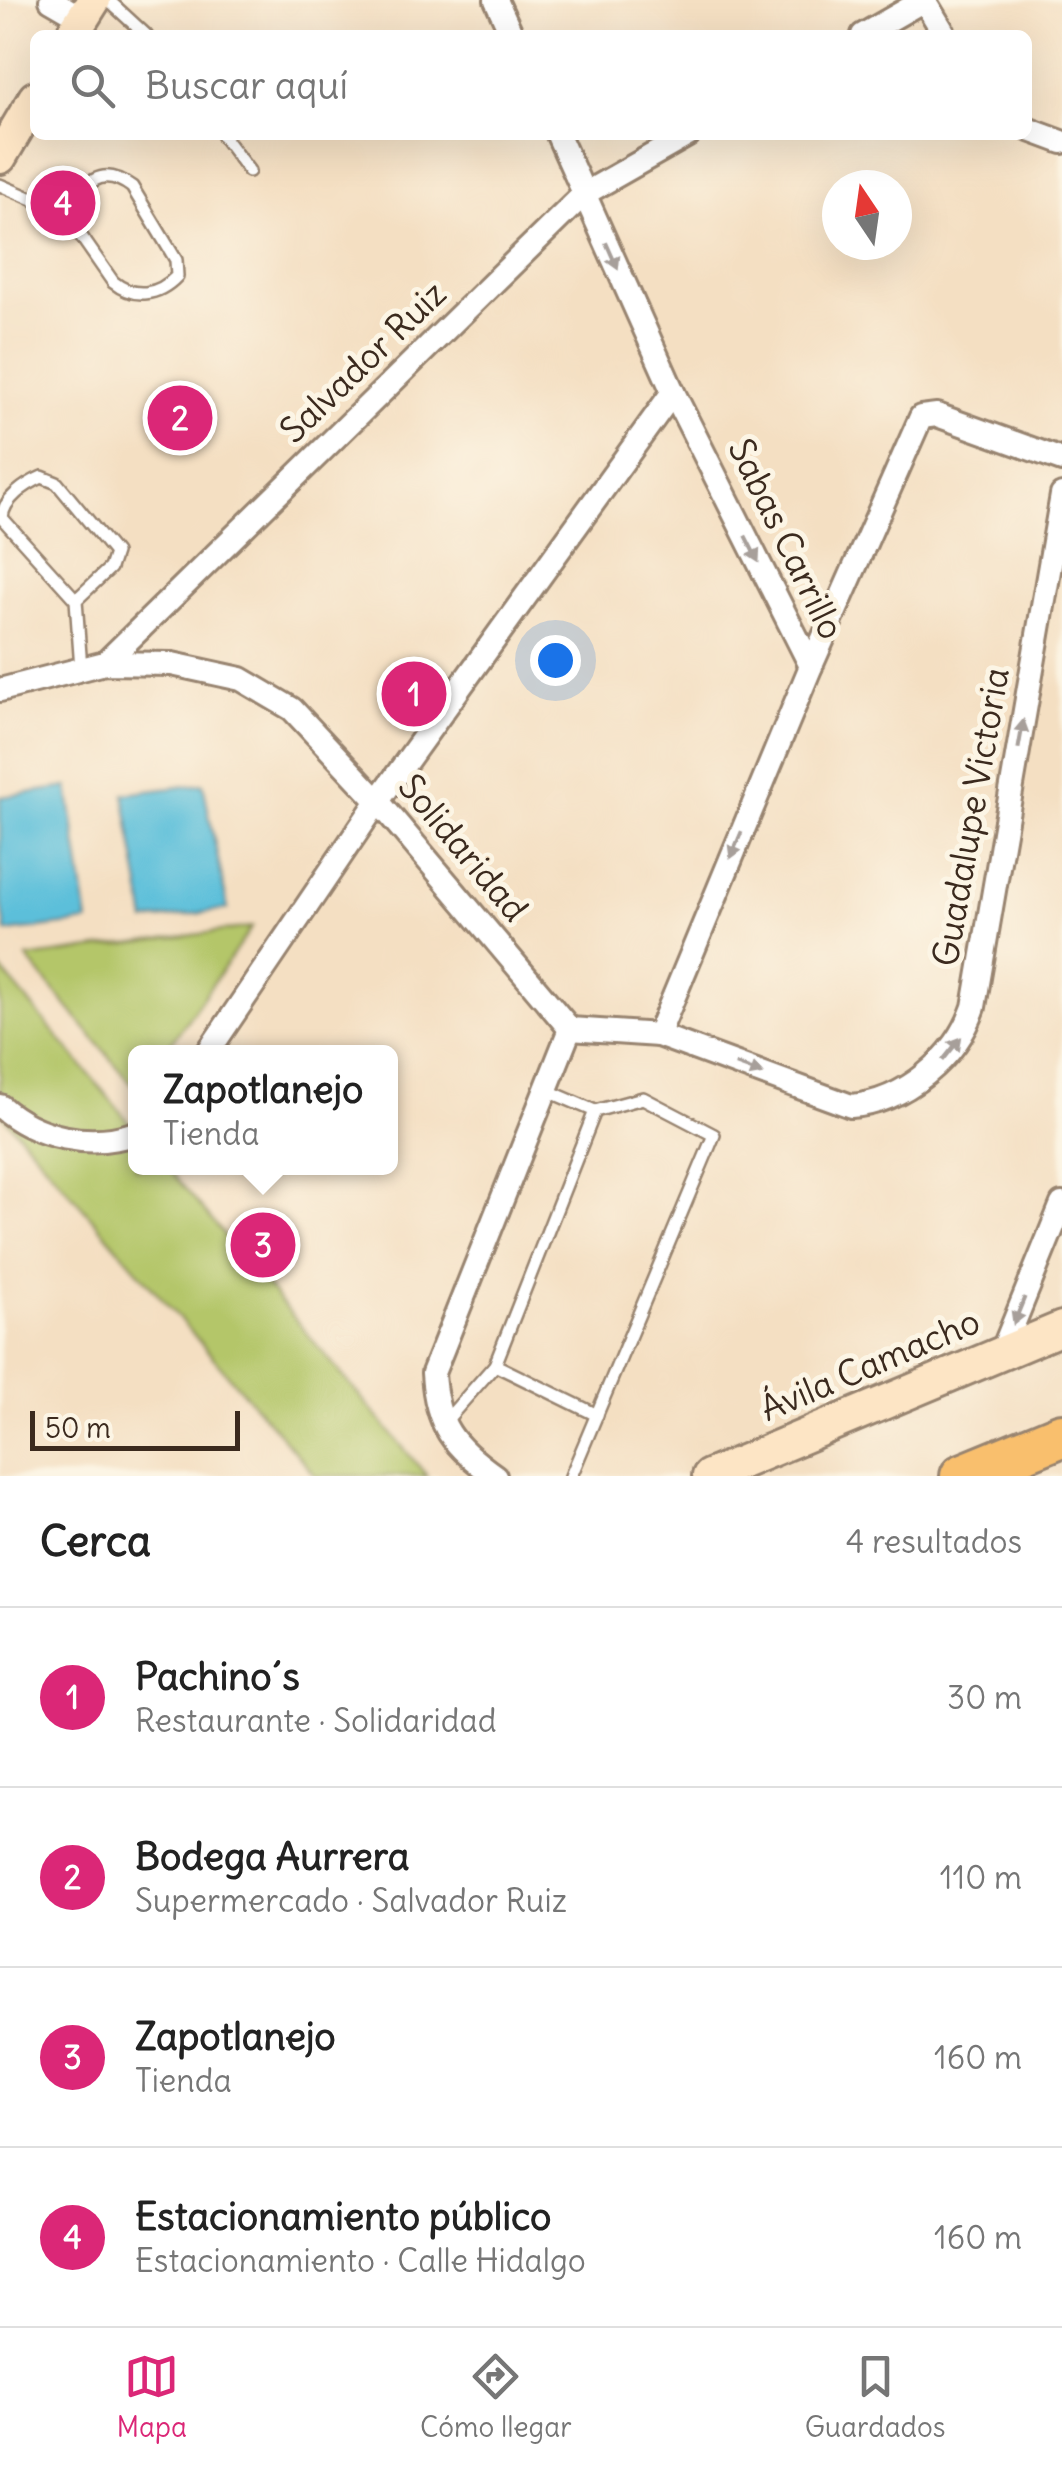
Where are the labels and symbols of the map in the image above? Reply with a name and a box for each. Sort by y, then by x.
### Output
pin: 4 [30,166,96,240]
north arrow [822,170,912,260]
one-way arrow [604,241,620,271]
street label: Salvador Ruiz [270,271,455,451]
pin: 2 [148,380,212,456]
street label: Sabas Carrillo [719,431,854,646]
one-way arrow [743,535,760,564]
your location [530,635,581,686]
pin: 1 [382,656,446,732]
street label: Guadalupe Victoria [922,664,1018,970]
one-way arrow [1014,718,1029,749]
street label: Solidaridad [390,765,538,930]
one-way arrow [728,830,744,860]
one-way arrow [941,1036,962,1062]
one-way arrow [735,1061,765,1077]
pin: 3 [230,1208,296,1282]
one-way arrow [1010,1296,1026,1326]
street label: Ávila Camacho [753,1298,986,1430]
scale bar [30,1406,240,1450]

